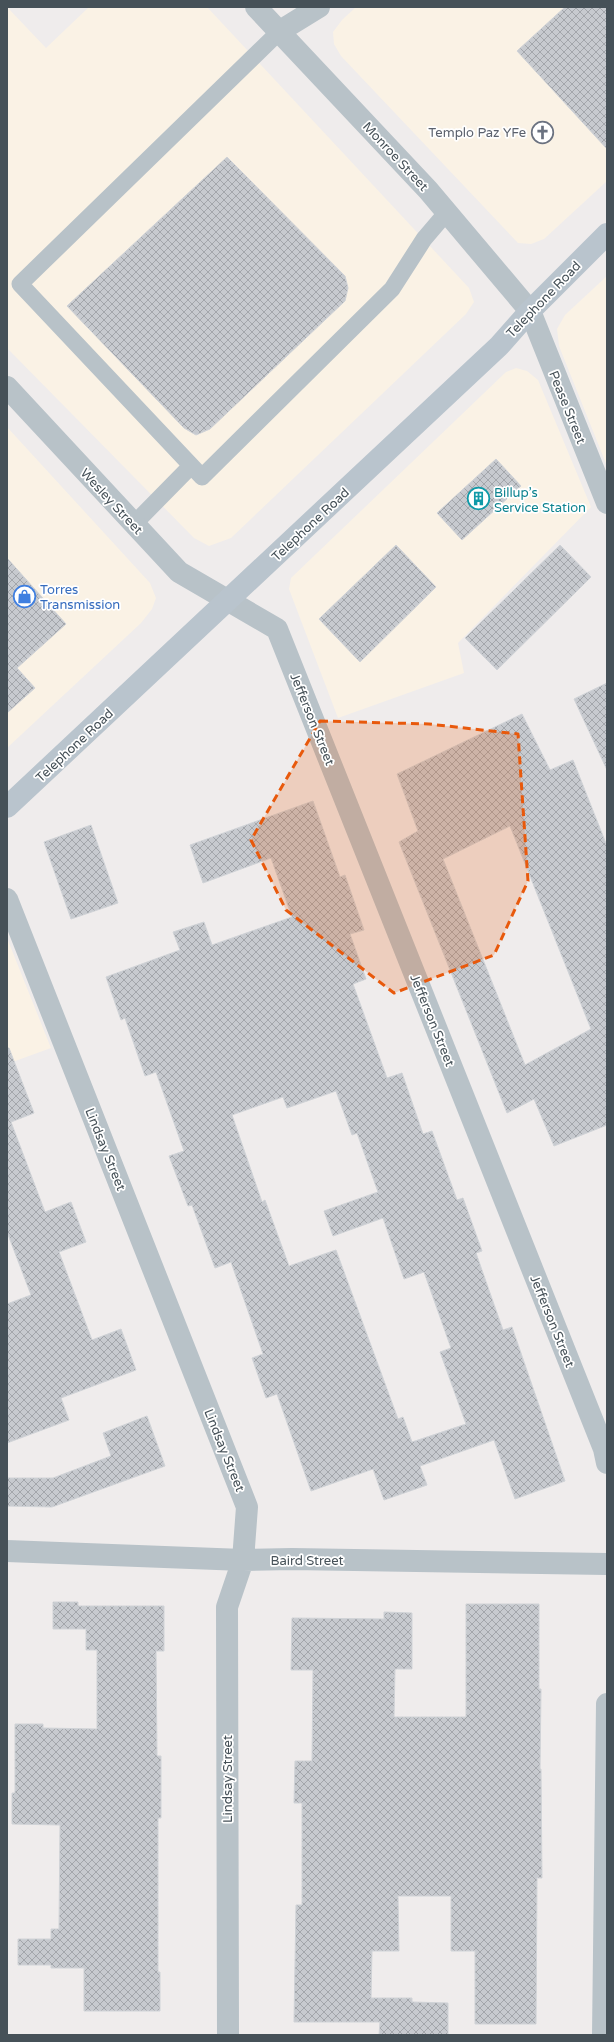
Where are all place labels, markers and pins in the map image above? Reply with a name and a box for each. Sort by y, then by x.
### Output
church icon: Templo Paz YFe [529,119,555,145]
place label: Templo Paz YFe [428,125,526,141]
place label: Billup’s Service Station [494,485,586,516]
building icon: Billup’s Service Station [466,486,492,512]
place label: Torres Transmission [40,582,120,613]
shop icon: Torres Transmission [11,583,37,609]

